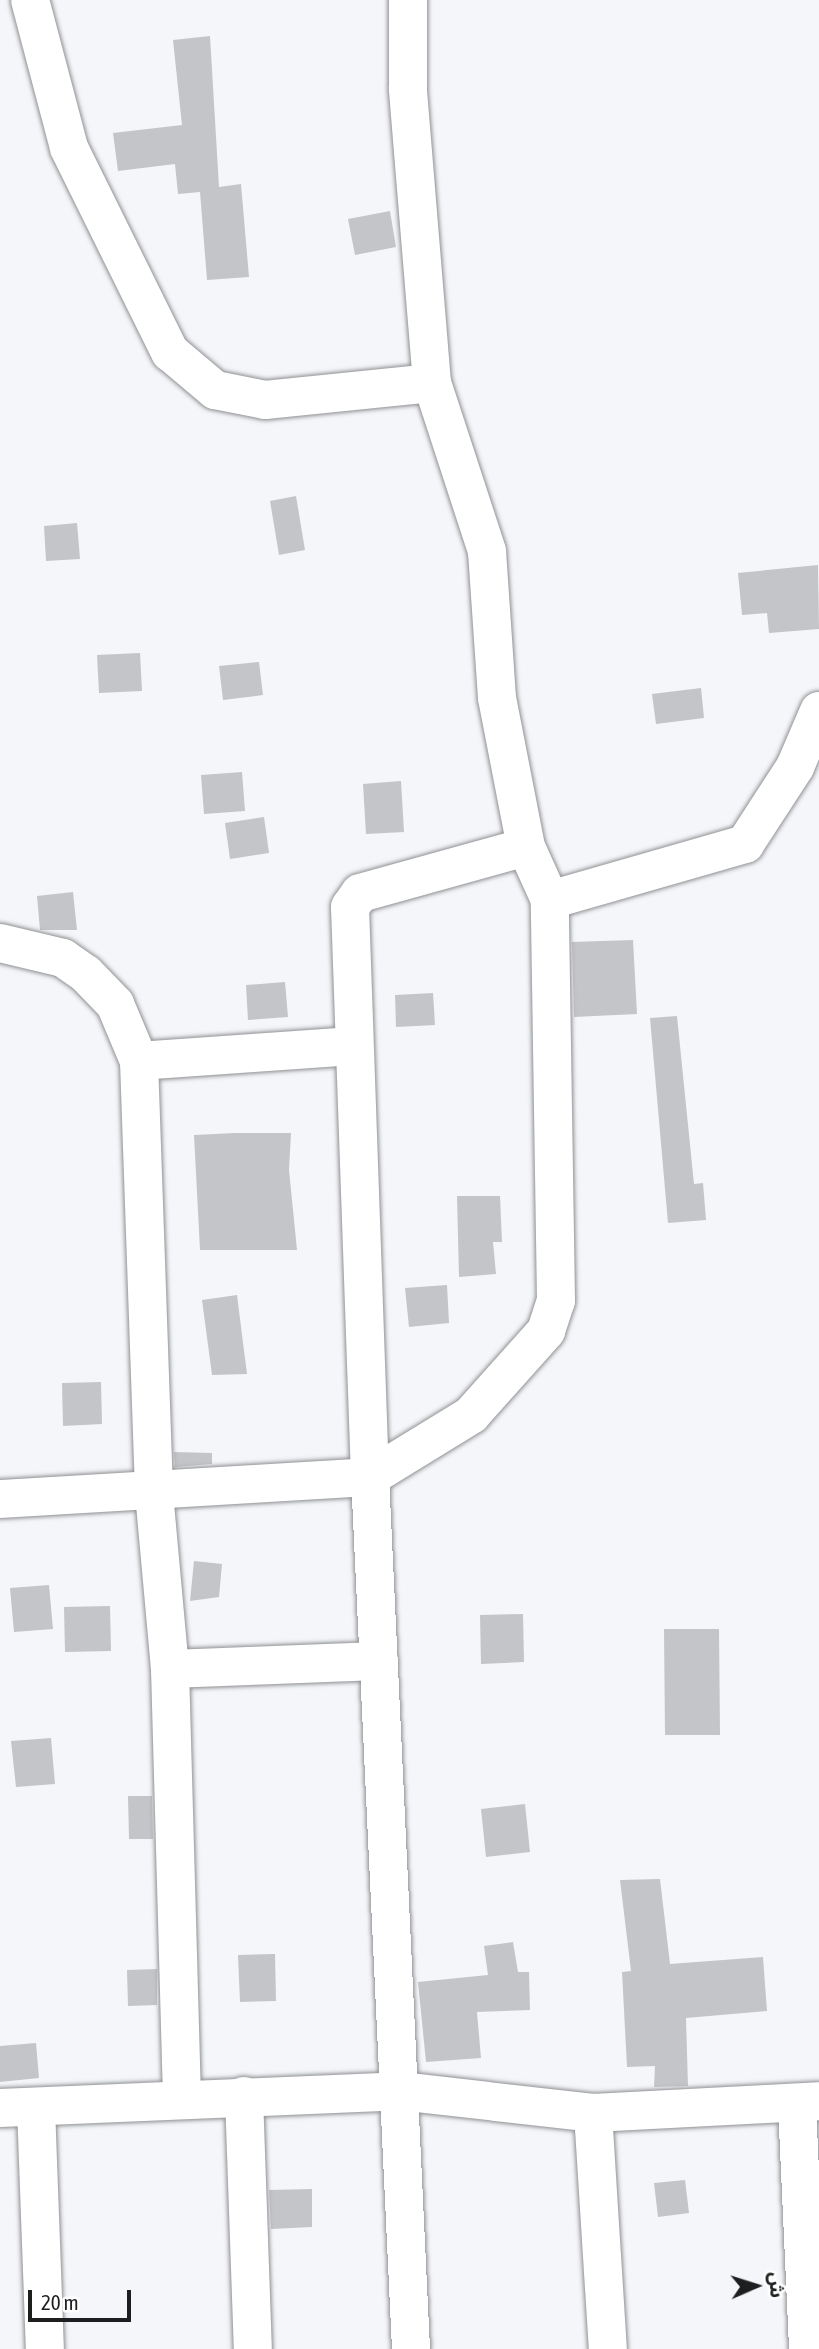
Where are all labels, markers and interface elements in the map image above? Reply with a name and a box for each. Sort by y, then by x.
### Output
north arrow [721,2251,791,2321]
text: ش [765,2271,789,2298]
scale bar [32,2276,135,2320]
text: 20 m [41,2290,79,2314]

